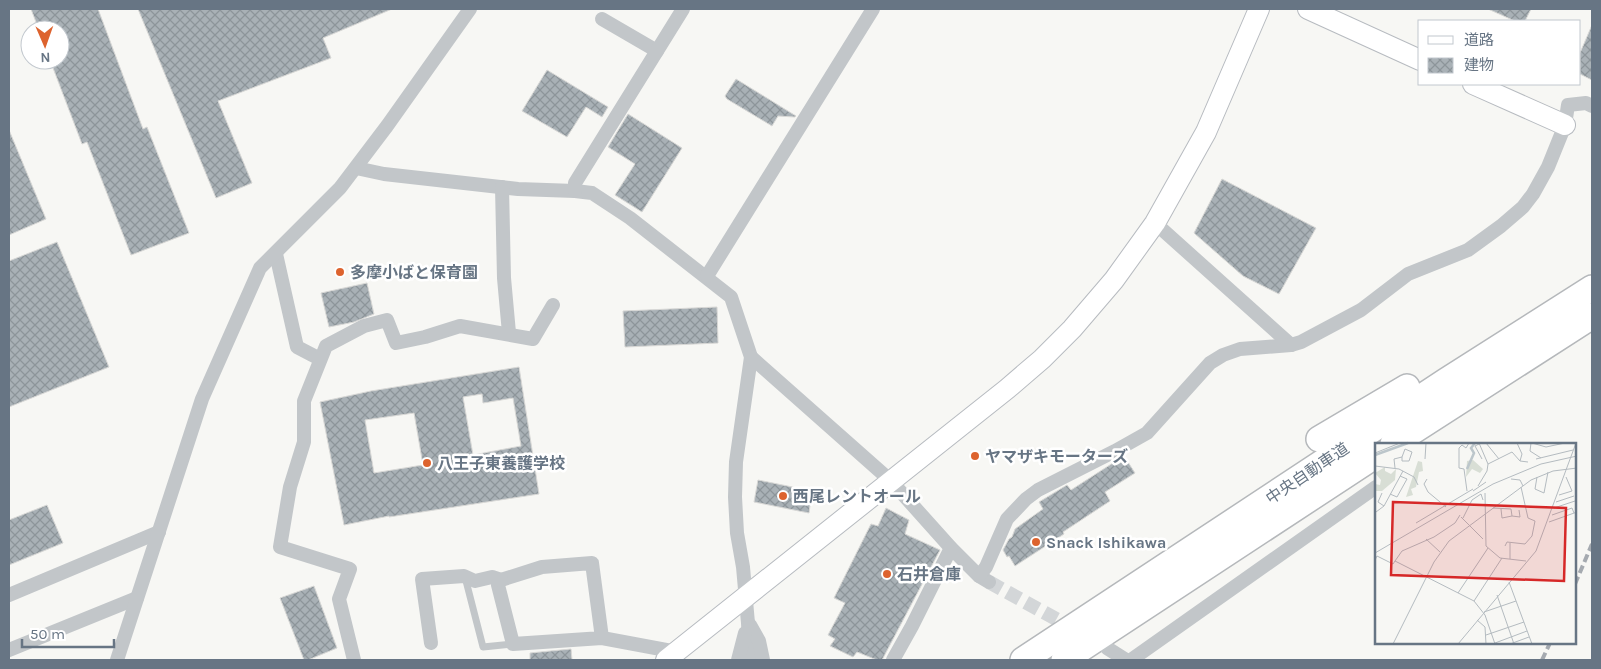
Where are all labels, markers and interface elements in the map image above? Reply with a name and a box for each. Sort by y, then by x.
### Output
north arrow [20,20,70,70]
legend [1418,20,1581,85]
text: 道路 [1464,31,1494,49]
text: N [40,49,51,66]
text: 建物 [1464,56,1494,74]
place label: 多摩小ばと保育園 [350,263,478,282]
marker: 多摩小ばと保育園 [334,266,346,278]
street label: 中央自動車道 [1262,439,1352,508]
inset map [1375,443,1576,644]
place label: ヤマザキモーターズ [985,447,1128,466]
marker: ヤマザキモーターズ [969,450,981,462]
place label: 八王子東養護学校 [437,454,565,473]
marker: 八王子東養護学校 [421,457,433,469]
place label: 西尾レントオール [793,487,921,506]
marker: 西尾レントオール [777,490,789,502]
place label: Snack Ishikawa [1046,533,1166,552]
marker: Snack Ishikawa [1030,536,1042,548]
place label: 石井倉庫 [897,565,961,584]
marker: 石井倉庫 [881,568,893,580]
scale bar [22,616,115,648]
text: 50 m [30,625,65,643]

